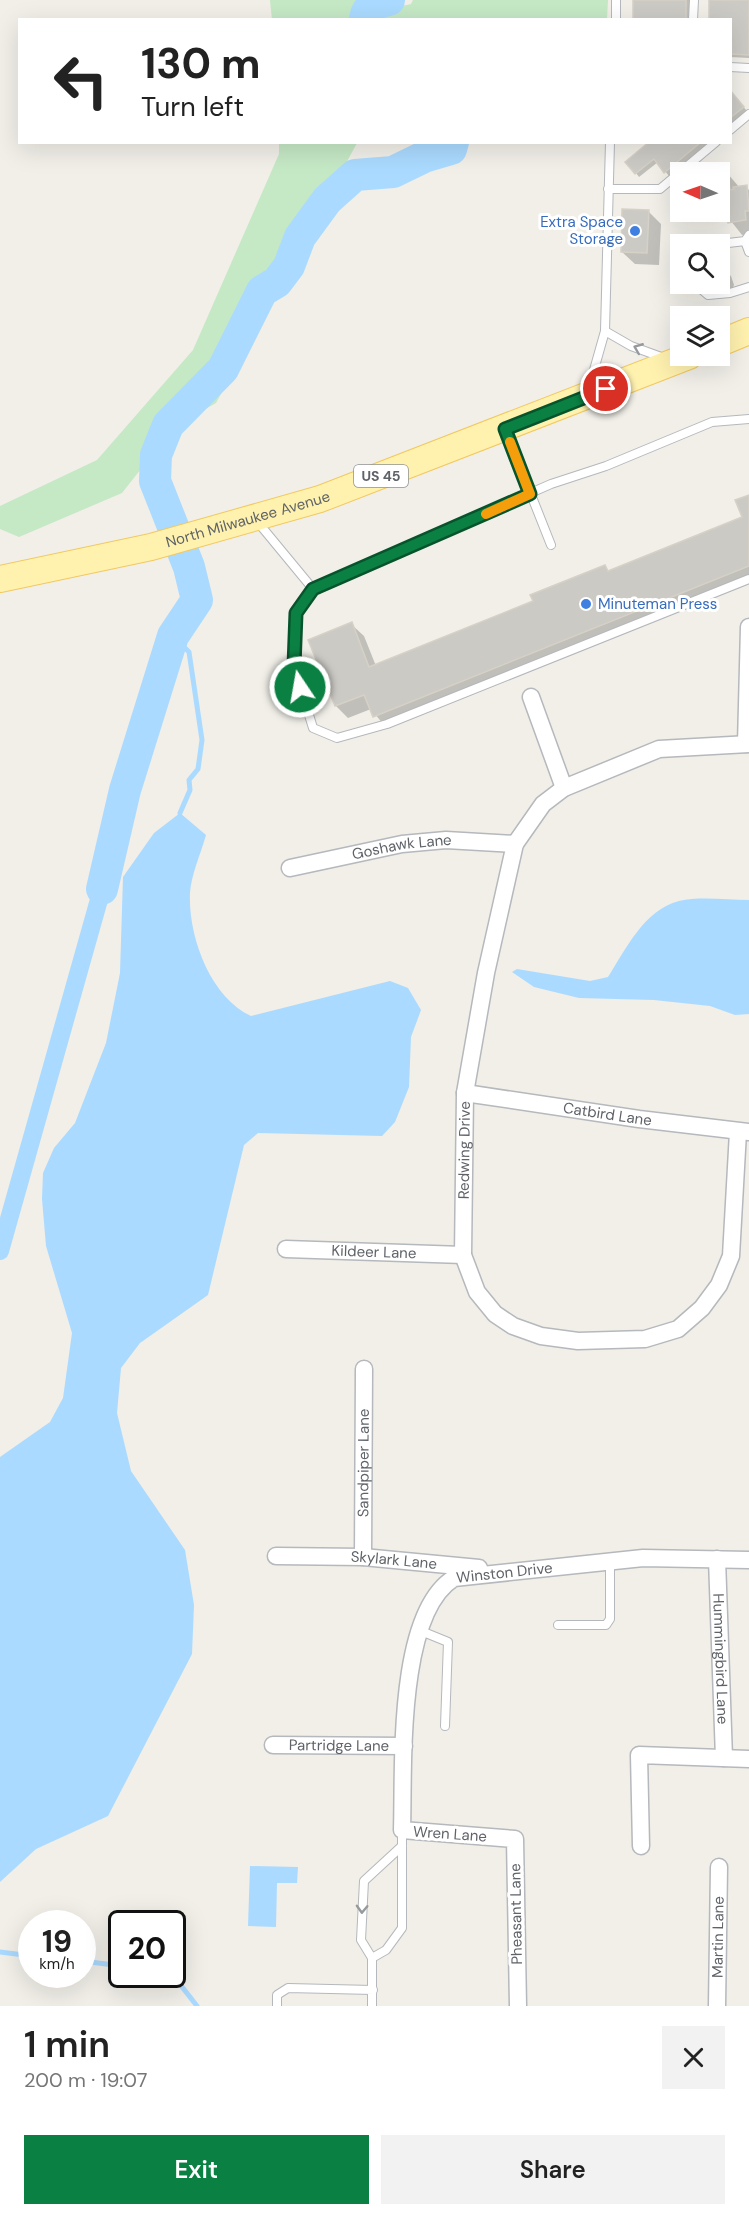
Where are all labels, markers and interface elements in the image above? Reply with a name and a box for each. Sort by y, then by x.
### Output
text: 130 m [141,36,261,91]
icon: left [42,42,120,120]
text: Turn left [141,89,244,124]
north arrow [670,162,730,222]
map controls [670,162,730,366]
place label: Extra Space Storage [540,212,623,249]
marker: Extra Space Storage [628,224,642,238]
button: search [670,234,730,294]
button: layers [670,306,730,366]
one-way arrow [633,343,644,355]
pin [580,363,631,414]
icon: arrive [589,372,622,405]
road number: US 45 [354,465,408,487]
street label: North Milwaukee Avenue [163,486,333,552]
place label: Minuteman Press [598,594,717,614]
marker: Minuteman Press [579,597,593,611]
position arrow [268,655,332,719]
street label: Goshawk Lane [350,830,452,864]
street label: Catbird Lane [562,1098,653,1130]
street label: Redwing Drive [454,1101,475,1199]
street label: Kildeer Lane [331,1241,417,1263]
street label: Sandpiper Lane [353,1409,374,1517]
street label: Skylark Lane [351,1547,438,1574]
street label: Winston Drive [455,1558,553,1588]
street label: Hummingbird Lane [708,1593,733,1725]
street label: Partridge Lane [289,1735,389,1756]
street label: Wren Lane [412,1821,488,1847]
street label: Pheasant Lane [505,1863,527,1965]
street label: Martin Lane [707,1896,729,1978]
one-way arrow [356,1904,369,1913]
speed limit sign: 20 [108,1910,186,1988]
text: 19 [42,1922,72,1961]
text: km/h [39,1954,75,1974]
text: 1 min [24,2021,110,2068]
button: close [662,2026,725,2089]
text: 200 m · 19:07 [24,2067,147,2093]
button: Exit [24,2135,369,2204]
button: Share [381,2135,725,2204]

